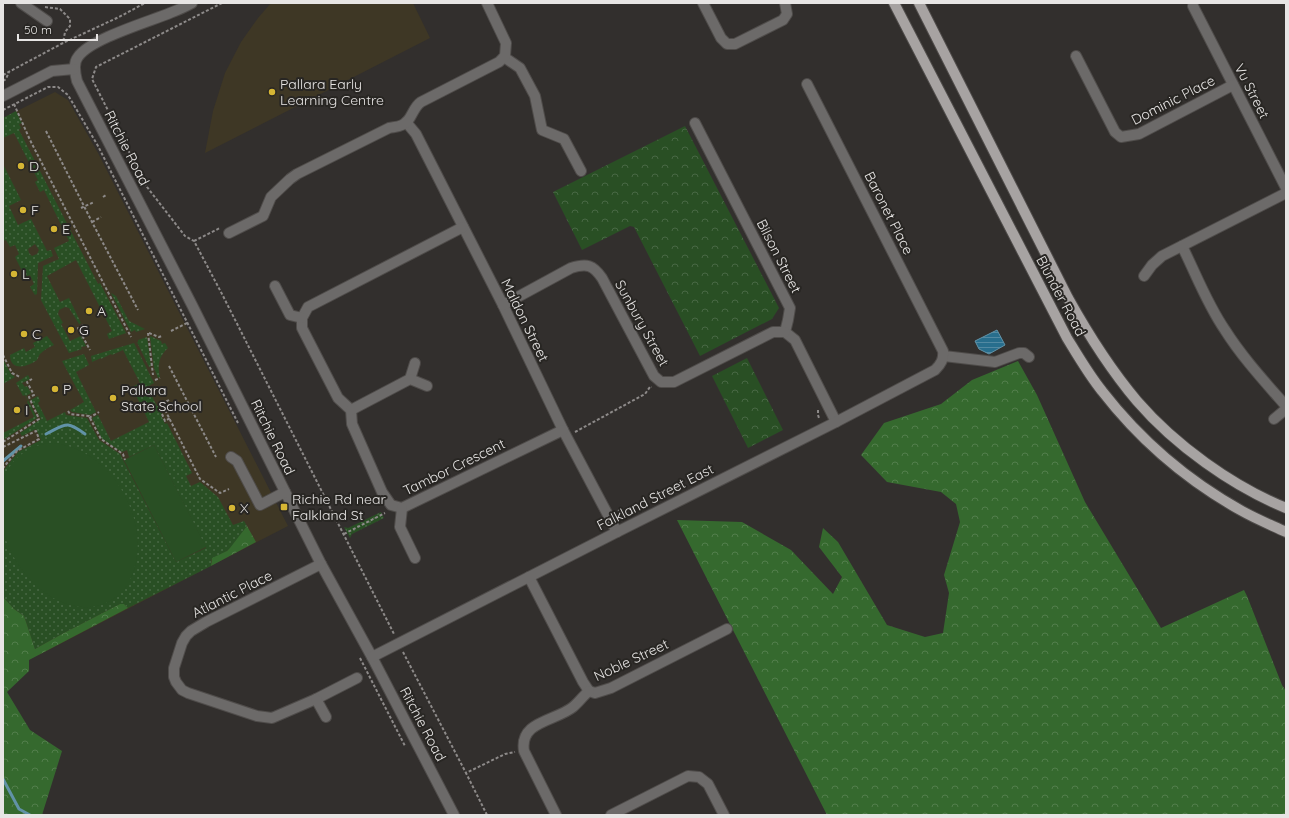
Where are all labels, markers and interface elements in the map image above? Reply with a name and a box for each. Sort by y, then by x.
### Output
scale bar [18,16,97,42]
text: 50 m [24,22,52,37]
street label: Vu Street [1231,61,1274,122]
street label: Dominic Place [1128,71,1218,129]
place label: Pallara Early Learning Centre [280,75,384,109]
marker: Pallara Early Learning Centre [267,87,277,97]
street label: Ritchie Road [100,108,154,188]
place label: D [29,157,39,175]
marker: D [16,161,26,171]
street label: Baronet Place [860,168,918,258]
place label: F [31,201,39,219]
marker: F [18,205,28,215]
street label: Bilson Street [753,216,805,296]
place label: E [62,220,70,238]
marker: E [49,224,59,234]
street label: Blunder Road [1032,253,1090,339]
place label: L [22,265,30,283]
marker: L [9,269,19,279]
street label: Maldon Street [497,275,553,365]
street label: Sunbury Street [611,277,673,369]
place label: A [97,302,106,320]
marker: A [84,306,94,316]
place label: G [79,321,89,339]
place label: C [32,325,41,343]
marker: G [66,325,76,335]
marker: C [19,329,29,339]
place label: P [63,380,71,398]
place label: Pallara State School [121,381,202,415]
marker: P [50,384,60,394]
marker: Pallara State School [108,393,118,403]
street label: Ritchie Road [247,396,299,478]
place label: I [25,401,29,419]
marker: I [12,405,22,415]
street label: Tambor Crescent [400,434,508,499]
street label: Falkland Street East [594,460,717,534]
place label: Richie Rd near Falkland St [292,490,386,524]
place label: X [240,499,249,517]
marker: Richie Rd near Falkland St [279,502,289,512]
marker: X [227,503,237,513]
street label: Atlantic Place [189,566,275,622]
street label: Noble Street [591,635,671,685]
street label: Ritchie Road [396,684,450,764]

